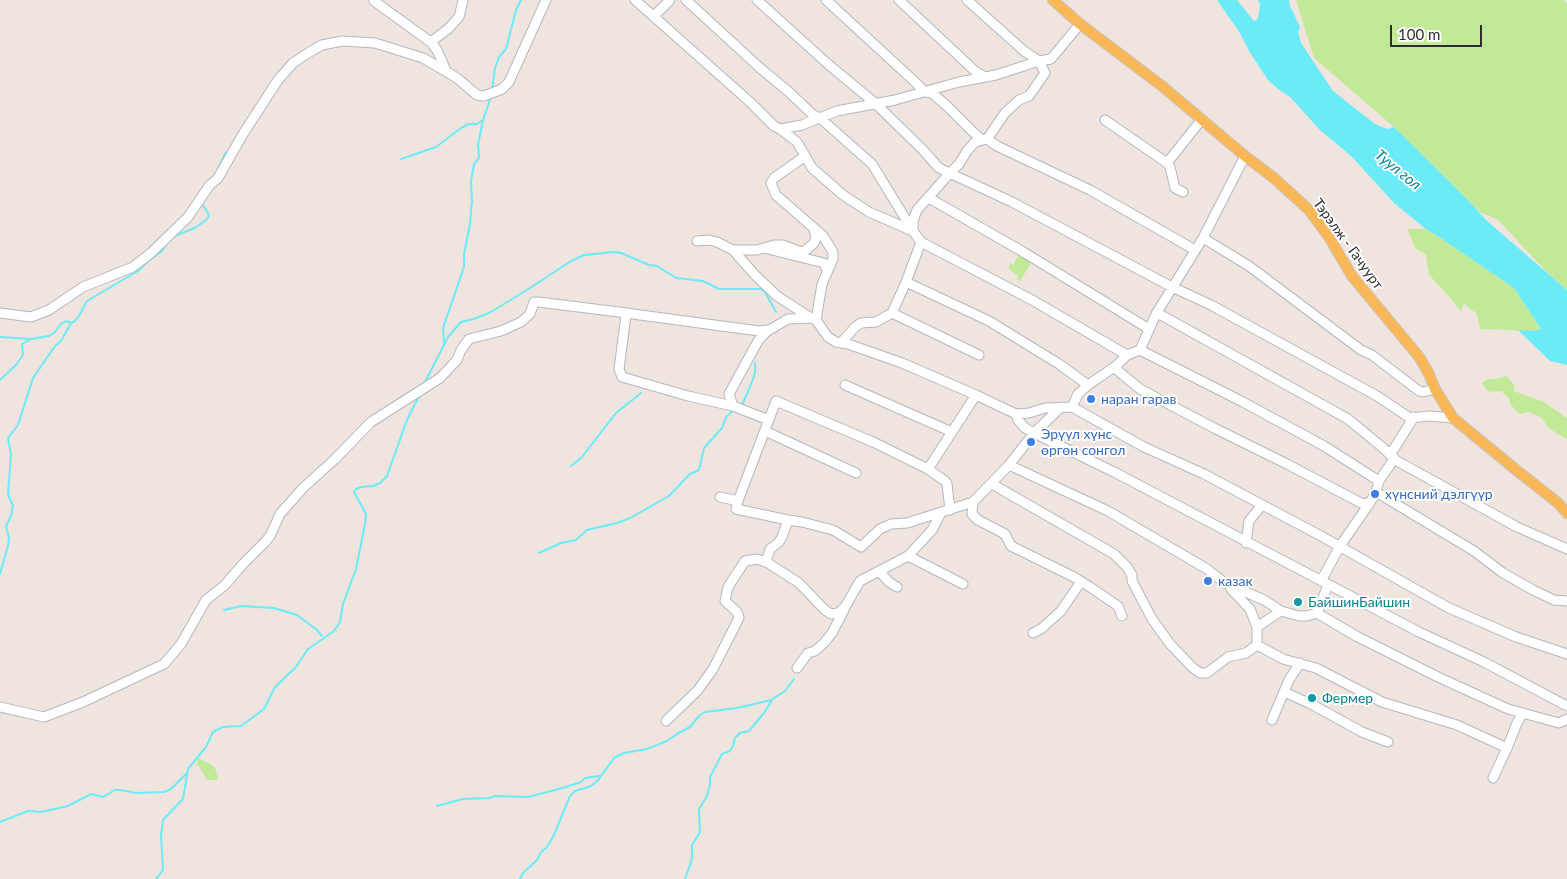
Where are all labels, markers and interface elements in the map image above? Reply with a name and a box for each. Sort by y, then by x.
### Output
scale bar [1392,15,1484,47]
text: 100 m [1398,25,1440,43]
water label: Туул гол [1371,146,1425,194]
street label: Тэрэлж - Гачуурт [1309,195,1387,293]
place label: наран гарав [1101,391,1177,407]
marker: наран гарав [1085,393,1097,405]
place label: Эрүүл хүнс өргөн сонгол [1041,426,1125,458]
marker: Эрүүл хүнс өргөн сонгол [1025,436,1037,448]
place label: хүнсний дэлгүүр [1385,486,1493,502]
marker: хүнсний дэлгүүр [1369,488,1381,500]
place label: казак [1218,573,1253,589]
marker: казак [1202,575,1214,587]
place label: БайшинБайшин [1308,594,1410,610]
marker: БайшинБайшин [1292,596,1304,608]
place label: Фермер [1322,690,1373,706]
marker: Фермер [1306,692,1318,704]

